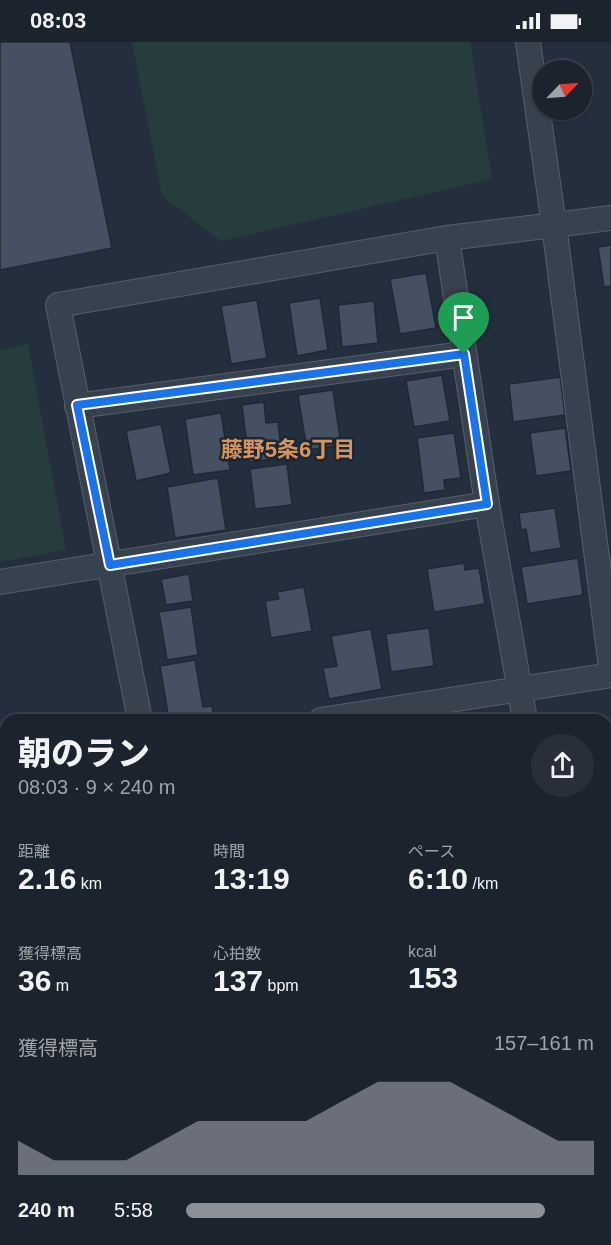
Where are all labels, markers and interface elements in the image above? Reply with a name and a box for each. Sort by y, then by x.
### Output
text: 08:03 [30,8,86,33]
north arrow [532,60,592,120]
map controls [532,60,592,120]
pin [438,292,489,354]
icon: arrive [447,301,480,334]
district label: 藤野5条6丁目 [221,437,355,462]
button: share [531,734,594,797]
text: 朝のラン [18,735,150,772]
text: 08:03 · 9 × 240 m [18,776,175,798]
text: 距離 [18,843,50,860]
text: 時間 [213,843,245,860]
text: ペース [408,843,455,860]
text: 2.16 [18,862,76,895]
text: 13:19 [213,862,290,895]
text: 6:10 [408,862,468,895]
text: km [76,875,102,892]
text: /km [468,875,498,892]
text: kcal [408,943,436,960]
text: 獲得標高 [18,945,82,962]
text: 心拍数 [213,945,261,962]
text: 153 [408,961,458,994]
text: 36 [18,964,51,997]
text: 137 [213,964,263,997]
text: m [51,977,69,994]
text: bpm [263,977,299,994]
text: 157–161 m [494,1032,594,1054]
text: 獲得標高 [18,1037,98,1059]
text: 240 m [18,1199,75,1221]
text: 5:58 [114,1199,153,1221]

